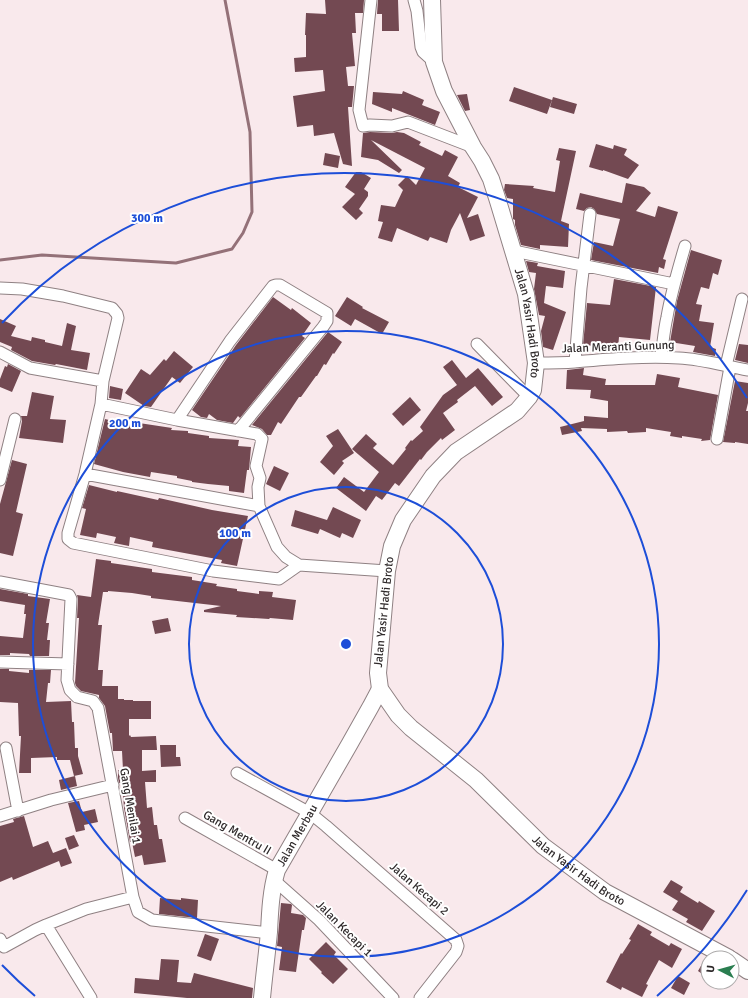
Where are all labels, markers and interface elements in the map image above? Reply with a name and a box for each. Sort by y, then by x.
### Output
text: 300 m [131,211,163,226]
street label: Jalan Yasir Hadi Broto [511,267,544,379]
street label: Jalan Meranti Gunung [561,338,675,356]
text: 200 m [109,416,141,431]
text: 100 m [219,526,251,541]
street label: Jalan Yasir Hadi Broto [371,556,397,668]
centre of rings [339,637,353,651]
street label: Gang Menilai 1 [116,767,144,845]
street label: Jalan Merbau [273,802,321,869]
street label: Gang Mentru II [200,807,274,859]
street label: Jalan Yasir Hadi Broto [529,832,628,909]
street label: Jalan Kecapi 2 [386,859,452,919]
street label: Jalan Kecapi 1 [313,898,375,960]
north arrow [700,950,740,990]
text: U [704,965,717,973]

